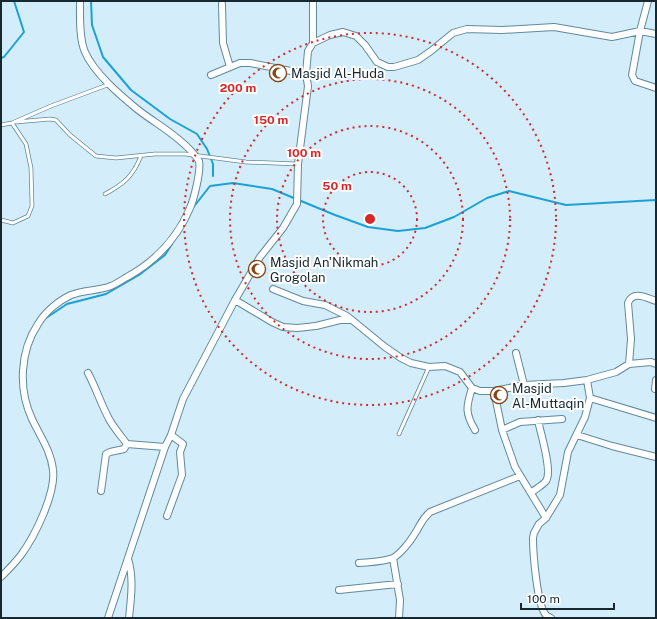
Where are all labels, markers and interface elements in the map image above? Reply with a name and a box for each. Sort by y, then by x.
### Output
mosque icon: Masjid Al-Huda [268,63,288,83]
place label: Masjid Al-Huda [291,66,384,81]
text: 200 m [220,81,256,95]
text: 150 m [254,113,288,127]
text: 100 m [287,146,321,160]
text: 50 m [322,179,352,193]
centre of rings [363,212,377,226]
place label: Masjid An'Nikmah Grogolan [270,255,378,285]
mosque icon: Masjid An'Nikmah Grogolan [247,259,267,279]
place label: Masjid Al-Muttaqin [512,381,584,411]
mosque icon: Masjid Al-Muttaqin [489,385,509,405]
scale bar [521,585,614,611]
text: 100 m [527,592,560,606]

